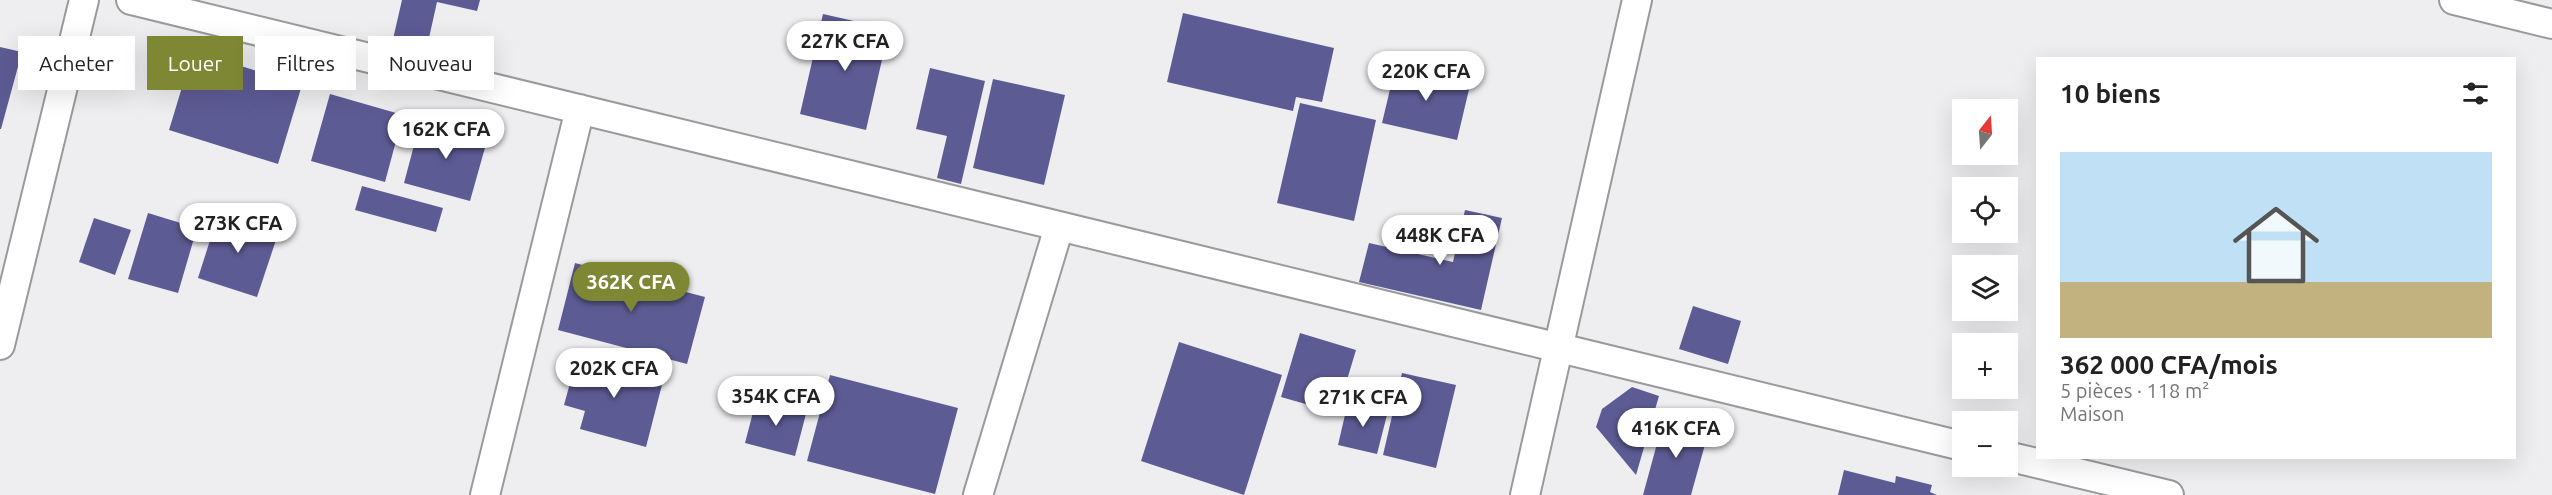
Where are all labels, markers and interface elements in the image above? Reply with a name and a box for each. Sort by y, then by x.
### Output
pin: 227K CFA [783,21,907,72]
text: 227K CFA [800,29,890,52]
chip: Acheter [18,36,135,90]
chip: Louer [147,36,243,90]
chip: Filtres [255,36,356,90]
chip: Nouveau [368,36,494,90]
pin: 220K CFA [1364,51,1488,102]
text: 220K CFA [1381,59,1471,82]
icon: filters [2459,77,2492,110]
text: 10 biens [2060,79,2161,108]
north arrow [1952,99,2018,165]
map controls [1952,99,2018,477]
pin: 162K CFA [384,109,508,160]
text: 162K CFA [401,117,491,140]
button: locate [1952,177,2018,243]
icon: home [2222,191,2330,299]
pin: 273K CFA [176,203,300,254]
text: 273K CFA [193,211,283,234]
pin: 448K CFA [1378,215,1502,266]
text: 448K CFA [1395,223,1485,246]
button: layers [1952,255,2018,321]
pin: 362K CFA [569,262,693,313]
text: 362K CFA [586,270,676,293]
button: + [1952,333,2018,399]
pin: 202K CFA [552,348,676,399]
text: 362 000 CFA/mois [2060,350,2278,379]
text: 202K CFA [569,356,659,379]
pin: 354K CFA [714,376,838,427]
pin: 271K CFA [1301,377,1425,428]
text: 5 pièces · 118 m² [2060,379,2209,402]
text: 354K CFA [731,384,821,407]
text: 271K CFA [1318,385,1408,408]
text: Maison [2060,402,2124,425]
pin: 416K CFA [1614,408,1738,459]
button: − [1952,411,2018,477]
text: 416K CFA [1631,416,1721,439]

